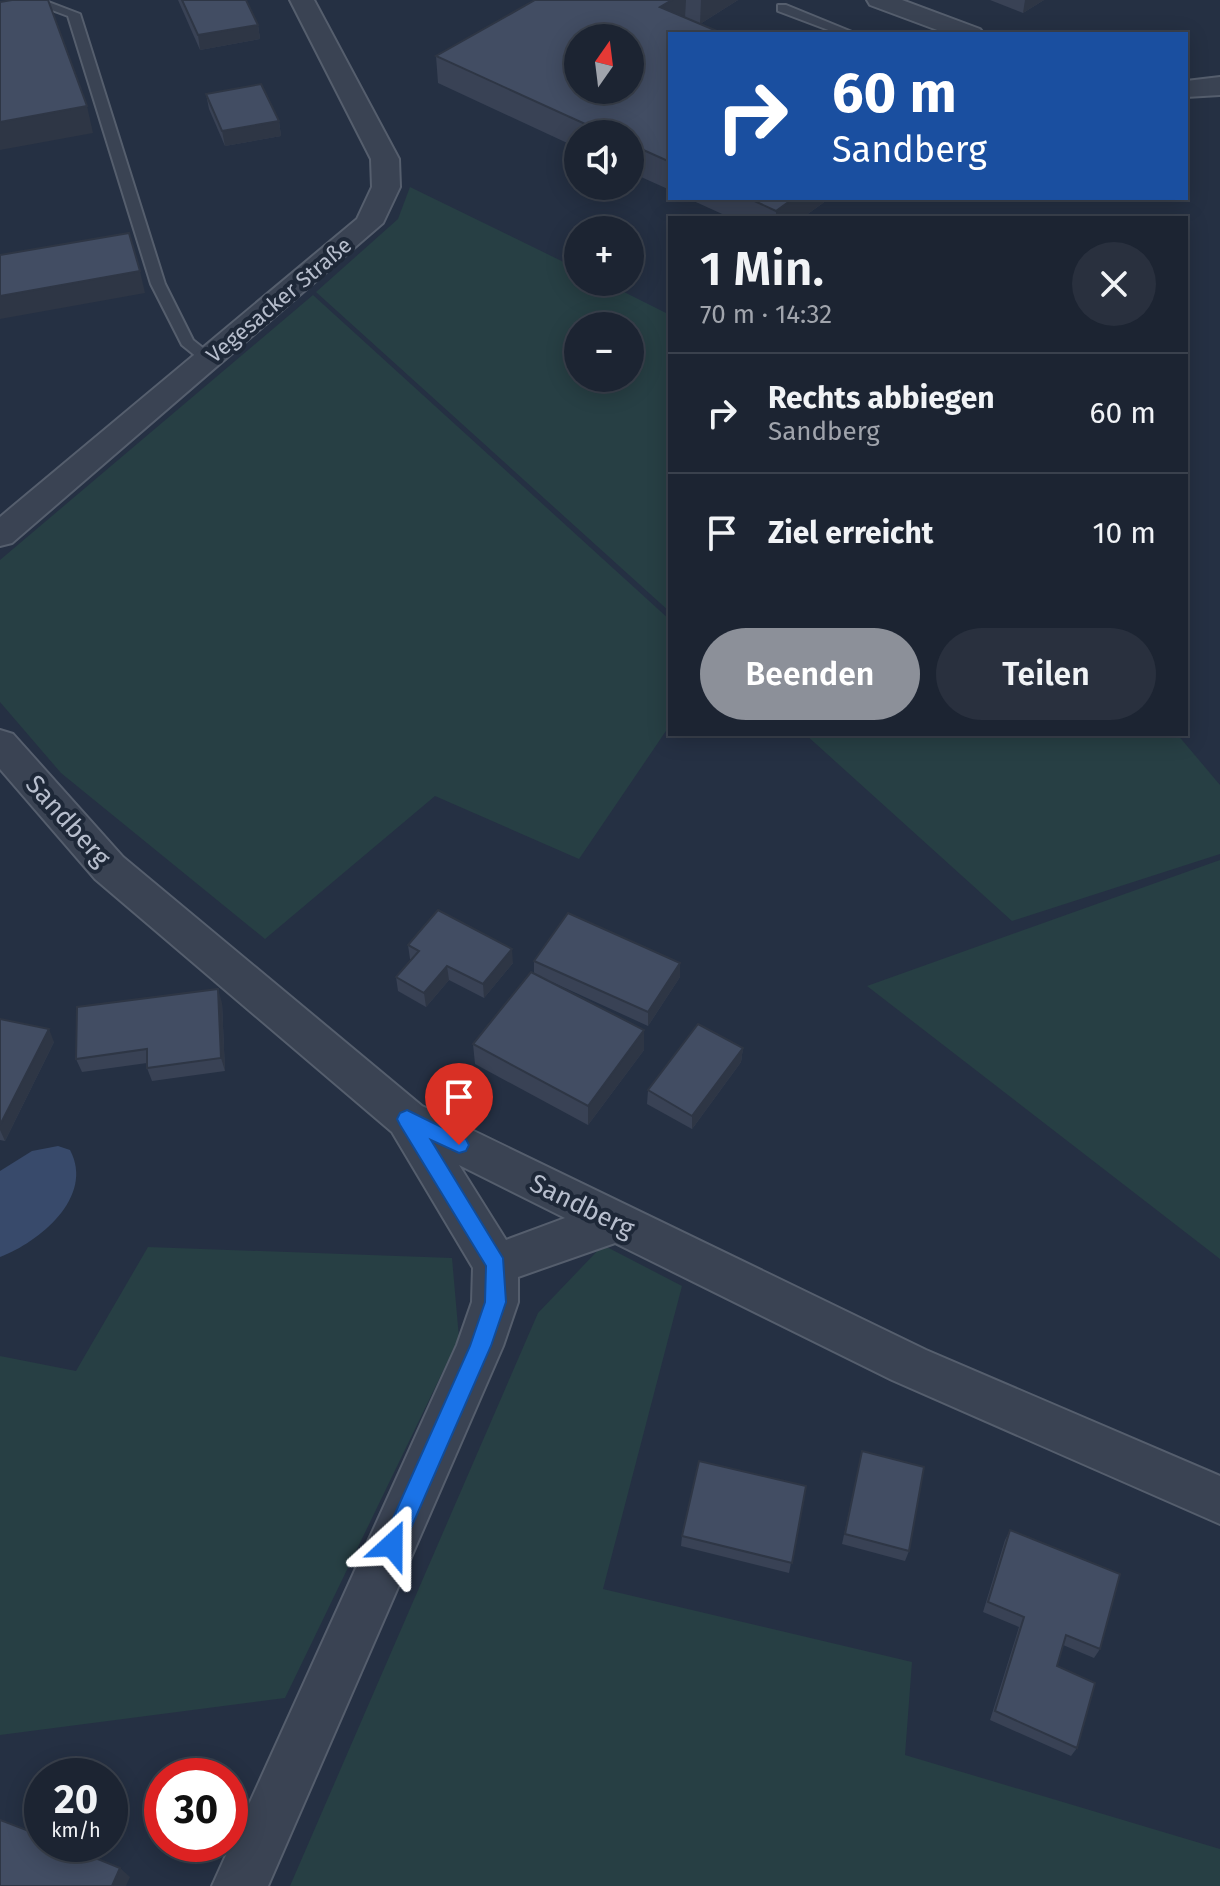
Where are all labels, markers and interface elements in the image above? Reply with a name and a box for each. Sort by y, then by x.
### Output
north arrow [564,24,644,104]
map controls [564,24,644,392]
text: 60 m [832,60,957,127]
icon: right [700,64,804,168]
button: sound [564,120,644,200]
text: Sandberg [832,128,987,172]
button: + [564,216,644,296]
street label: Vegesacker Straße [201,231,357,369]
text: 1 Min. [700,240,824,298]
button: close [1072,242,1156,326]
text: 70 m · 14:32 [700,299,832,330]
button: − [564,312,644,392]
text: Rechts abbiegen [768,380,995,416]
icon: right [700,391,744,435]
text: 60 m [1090,395,1156,431]
text: Sandberg [768,416,880,447]
icon: arrive [700,511,744,555]
text: Ziel erreicht [768,515,933,551]
text: 10 m [1093,515,1156,551]
button: Beenden [700,628,920,720]
button: Teilen [936,628,1156,720]
street label: Sandberg [19,769,117,873]
pin [425,1063,493,1145]
icon: arrive [437,1075,481,1119]
street label: Sandberg [525,1168,639,1245]
position arrow [350,1503,434,1587]
speed limit sign: 30 [144,1758,248,1862]
text: 20 [54,1776,98,1824]
text: km/h [51,1818,101,1842]

